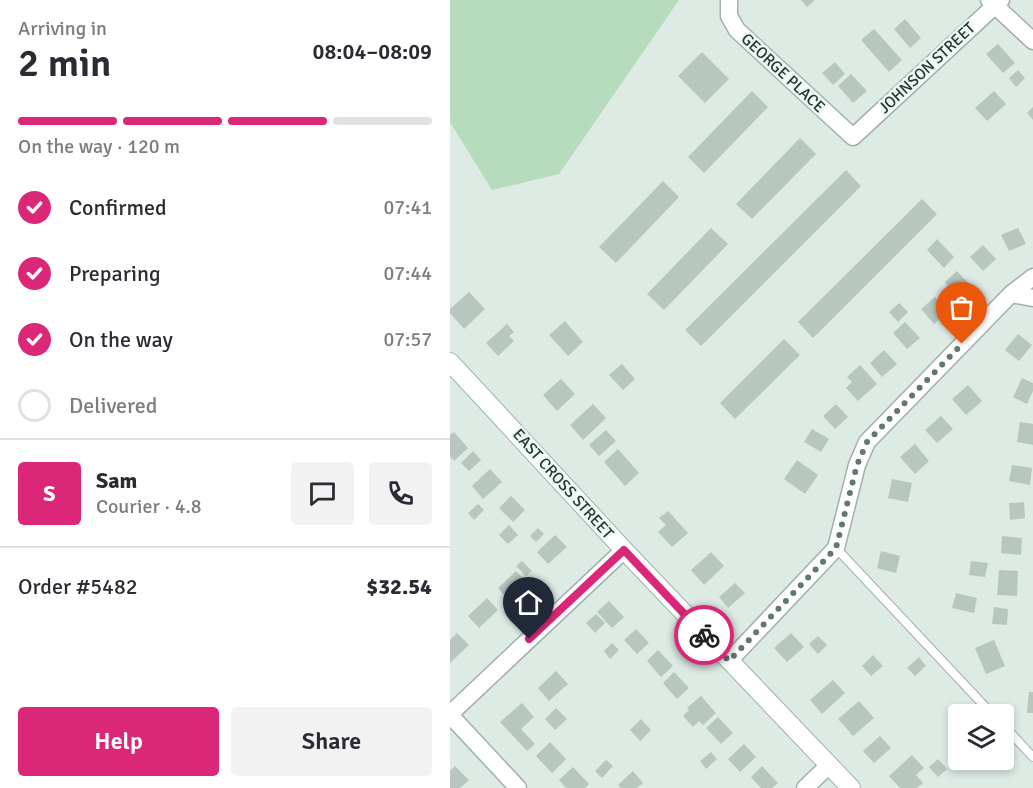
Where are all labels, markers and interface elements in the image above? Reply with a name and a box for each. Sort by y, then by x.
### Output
text: Arriving in [18,16,107,41]
street label: JOHNSON STREET [874,18,980,118]
street label: GEORGE PLACE [737,29,829,117]
text: 08:04–08:09 [313,38,432,65]
text: 2 min [18,39,111,87]
text: On the way · 120 m [18,134,180,159]
icon: check [18,191,51,224]
text: Confirmed [69,194,167,221]
text: 07:41 [383,195,432,220]
icon: check [18,257,51,290]
text: Preparing [69,260,161,287]
text: 07:44 [383,261,432,286]
pin [936,282,987,344]
icon: bag [945,291,978,324]
icon: check [18,323,51,356]
text: On the way [69,326,173,353]
text: 07:57 [383,327,432,352]
text: Delivered [69,392,157,419]
street label: EAST CROSS STREET [508,425,618,543]
button: chat [291,462,354,525]
button: phone [369,462,432,525]
text: Sam [96,467,137,494]
text: S [43,480,56,507]
text: Courier · 4.8 [96,494,202,519]
text: Order #5482 [18,573,138,600]
text: $32.54 [366,573,432,600]
pin [503,577,554,639]
icon: home [512,586,545,619]
courier [674,605,734,665]
icon: bike [688,619,721,652]
map controls [948,704,1014,770]
button: layers [948,704,1014,770]
button: Help [18,707,219,776]
button: Share [231,707,432,776]

